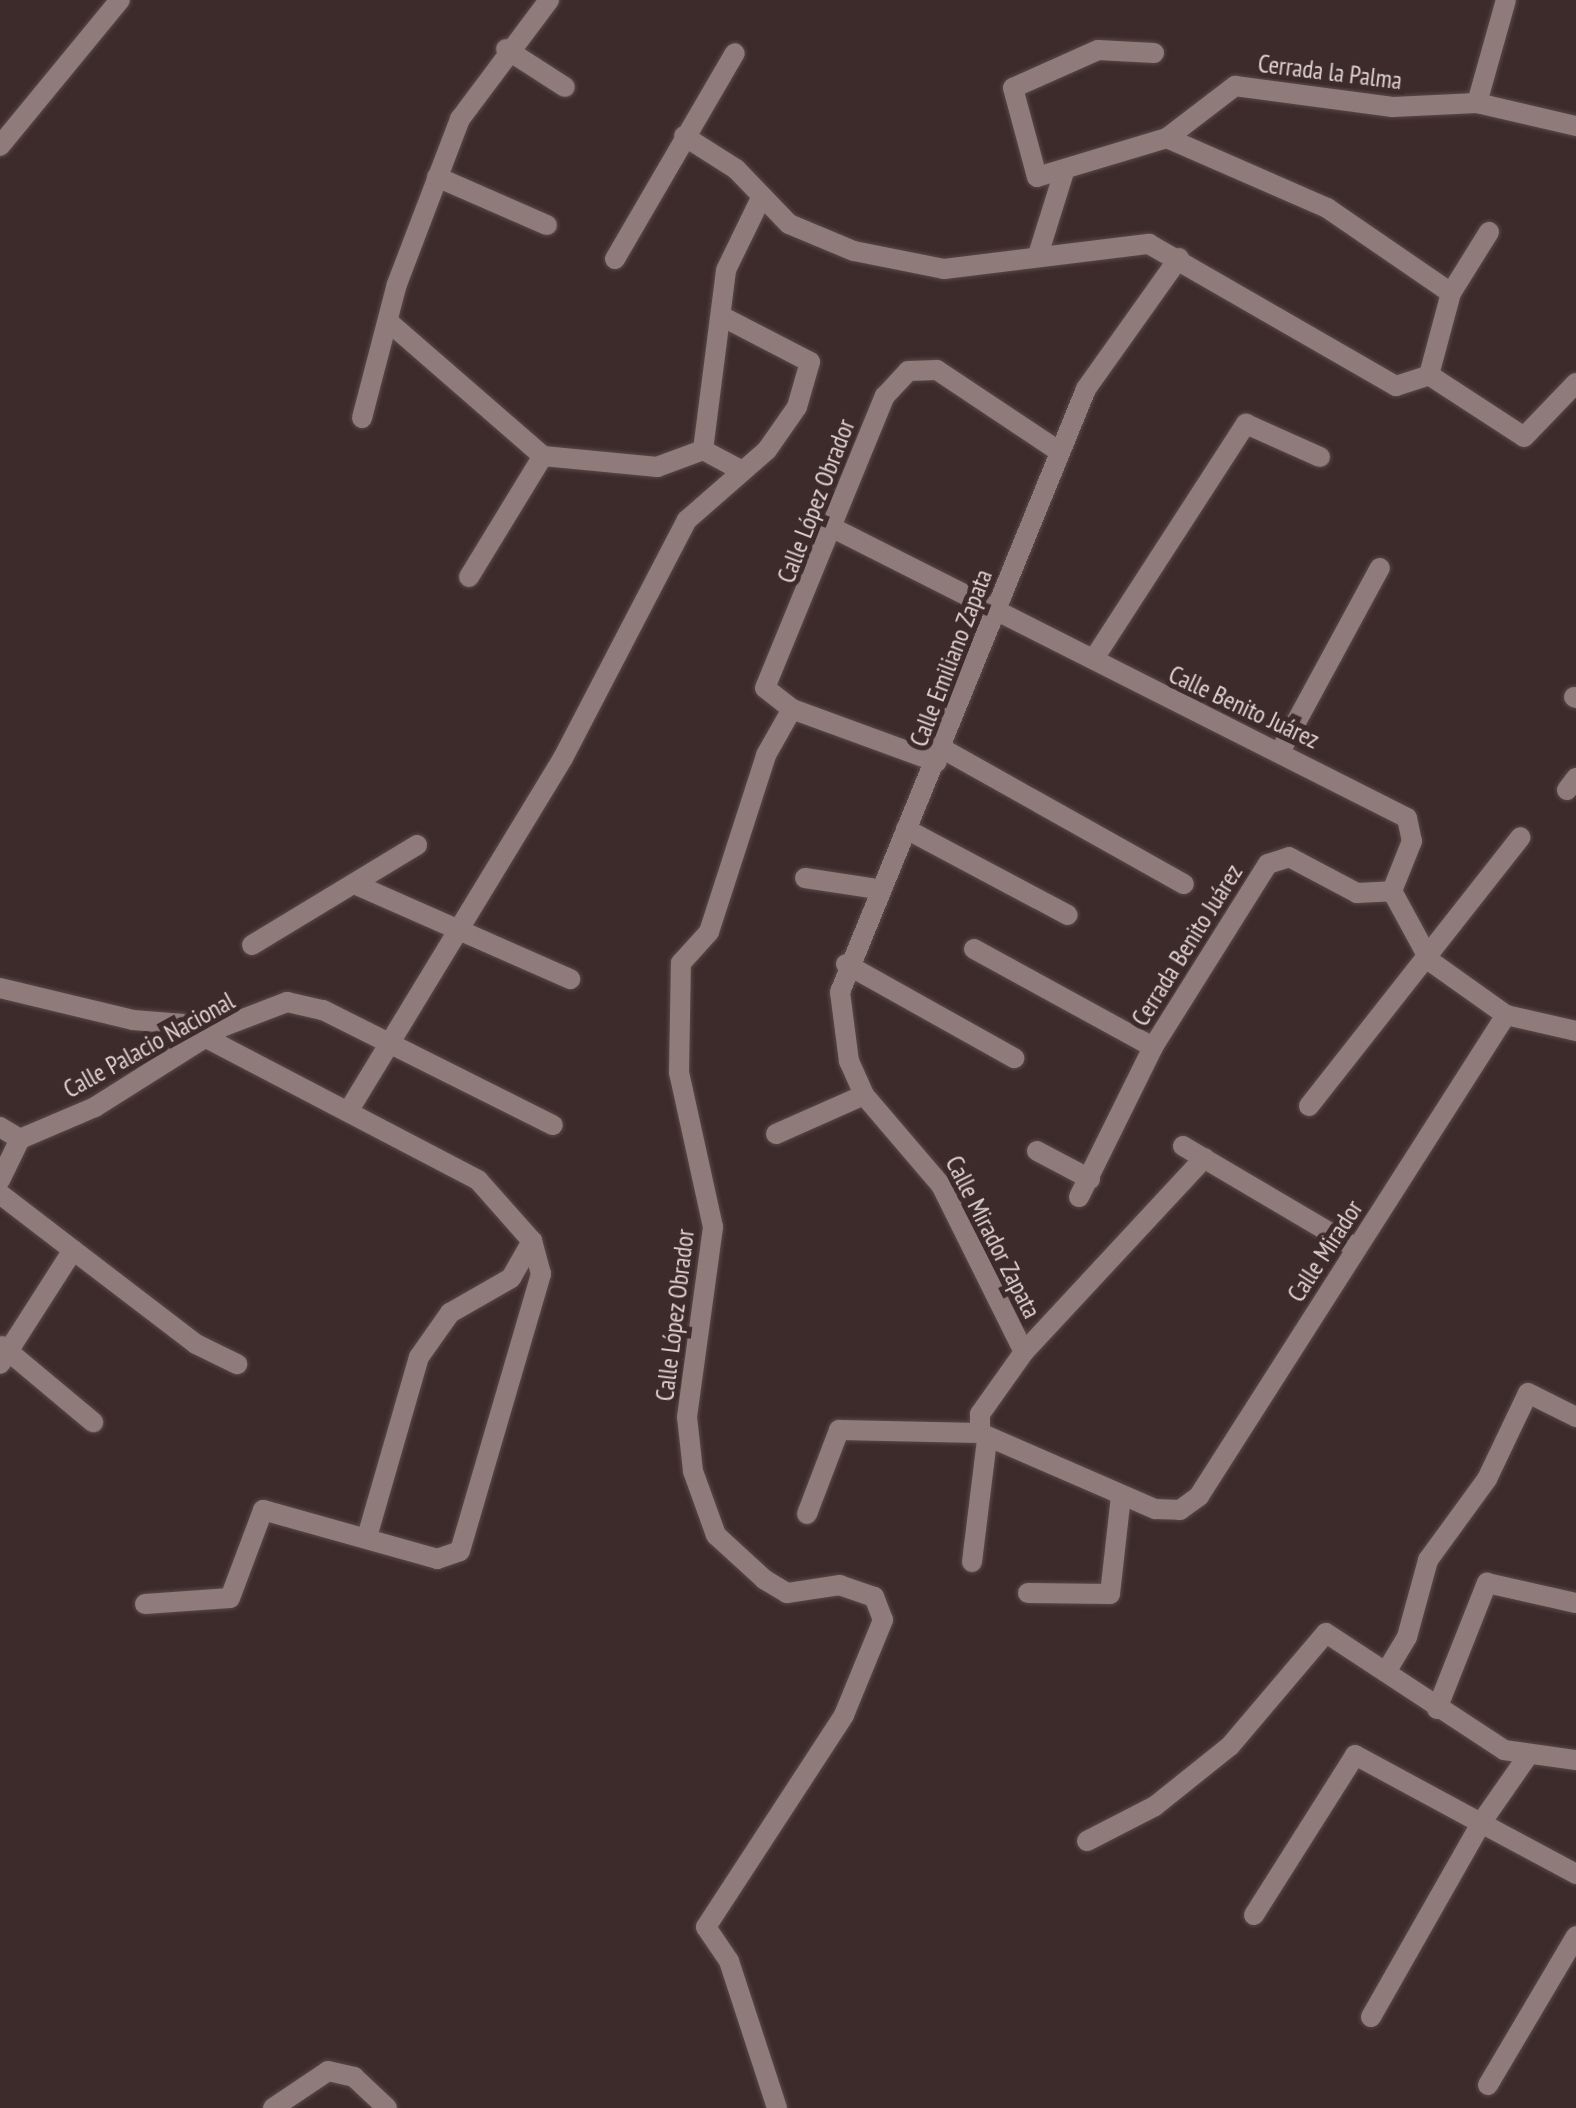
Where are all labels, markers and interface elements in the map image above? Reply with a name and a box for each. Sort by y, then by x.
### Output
street label: Cerrada la Palma [1256,48,1404,96]
street label: Calle López Obrador [771,415,861,587]
street label: Calle Emiliano Zapata [903,565,999,751]
street label: Calle Benito Juárez [1164,659,1324,755]
street label: Cerrada Benito Juárez [1125,859,1249,1031]
street label: Calle Palacio Nacional [58,986,240,1104]
street label: Calle Mirador Zapata [939,1151,1047,1323]
street label: Calle Mirador [1281,1195,1369,1307]
street label: Calle López Obrador [650,1227,700,1403]

